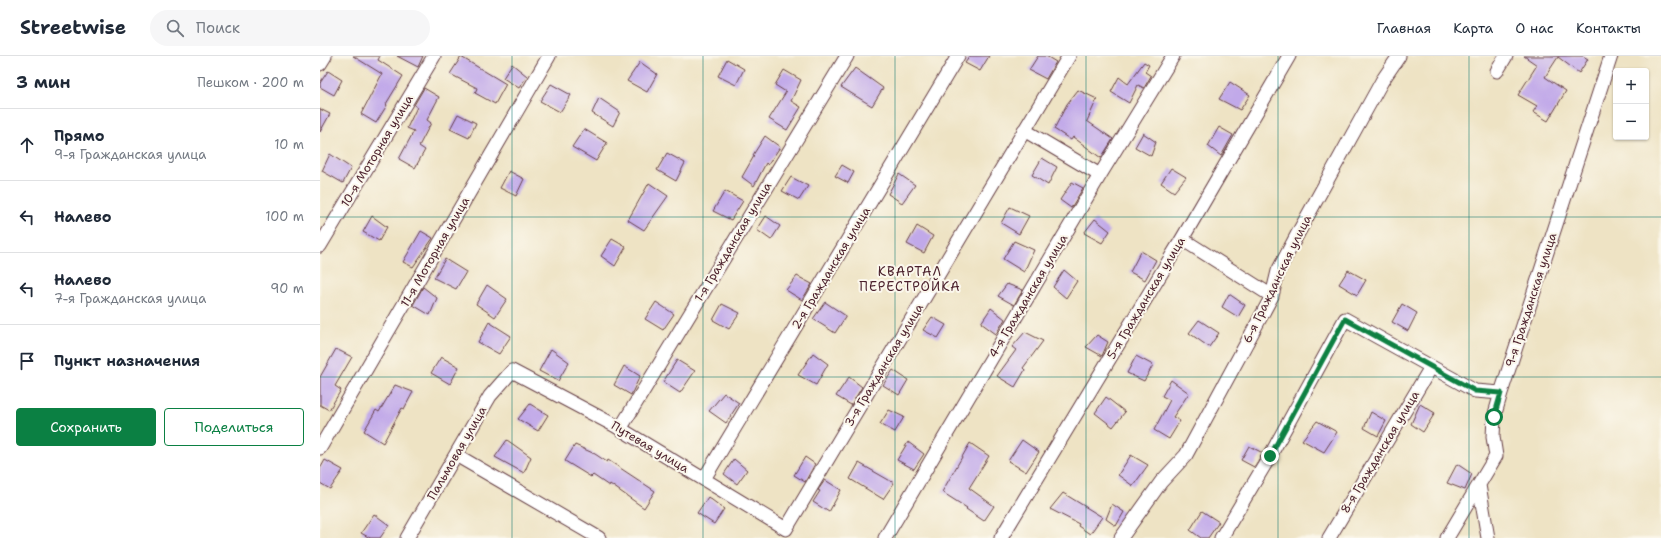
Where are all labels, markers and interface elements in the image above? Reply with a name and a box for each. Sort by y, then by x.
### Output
search box [150,10,430,46]
text: Streetwise [20,15,126,40]
icon: search [164,17,186,39]
text: Поиск [196,18,240,38]
text: Главная [1377,19,1431,37]
text: Карта [1453,19,1493,37]
text: О нас [1515,19,1554,37]
text: Контакты [1576,19,1641,37]
map controls [1613,68,1649,140]
button: + [1613,68,1649,104]
text: 3 мин [16,71,71,93]
text: Пешком · 200 m [197,74,304,91]
street label: 10-я Моторная улица [337,91,417,210]
button: − [1613,104,1649,140]
text: Прямо [54,126,104,146]
icon: ahead [16,134,38,156]
text: 10 m [274,136,304,153]
text: 9-я Гражданская улица [54,146,206,163]
street label: 1-я Гражданская улица [691,179,775,305]
street label: 11-я Моторная улица [397,194,473,310]
street label: 2-я Гражданская улица [788,203,874,332]
icon: left [16,206,38,228]
text: Налево [54,207,112,227]
text: 100 m [265,208,304,225]
street label: 6-я Гражданская улица [1239,212,1315,346]
street label: 9-я Гражданская улица [1502,230,1561,369]
street label: 4-я Гражданская улица [985,231,1071,361]
street label: 5-я Гражданская улица [1103,233,1189,362]
district label: КВАРТАЛ ПЕРЕСТРОЙКА [859,263,961,295]
text: Налево [54,270,112,290]
icon: left [16,278,38,300]
text: 90 m [270,280,304,297]
text: 7-я Гражданская улица [54,290,206,307]
street label: 3-я Гражданская улица [841,300,927,429]
icon: arrive [16,350,38,372]
text: Пункт назначения [54,351,200,371]
street label: 8-я Гражданская улица [1337,387,1423,516]
street label: Пальмовая улица [424,403,491,503]
button: Сохранить [16,408,156,446]
button: Поделиться [164,408,304,446]
route start [1485,408,1503,426]
street label: Путевая улица [608,418,692,477]
route end [1261,447,1279,465]

